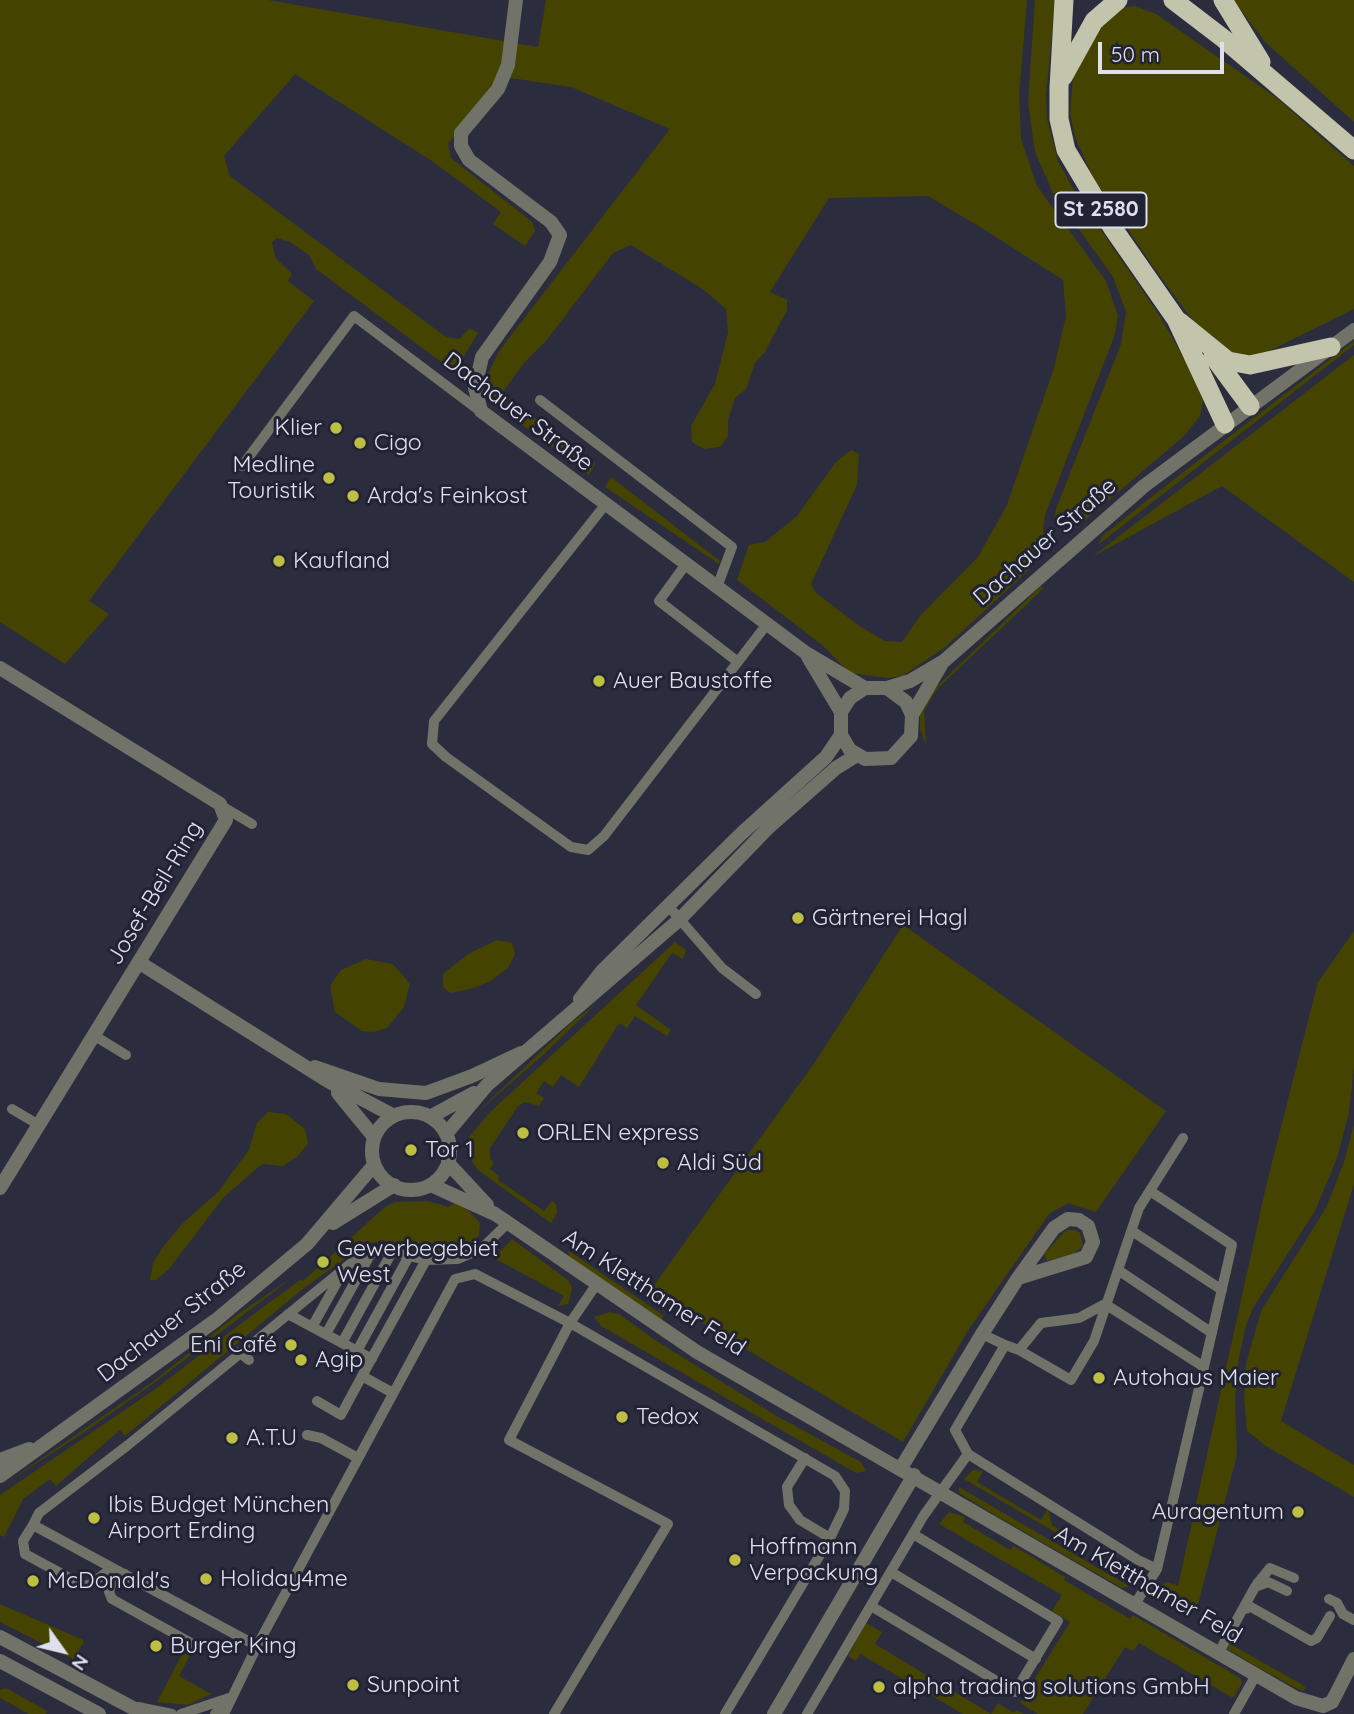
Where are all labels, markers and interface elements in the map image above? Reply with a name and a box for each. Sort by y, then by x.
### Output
scale bar [1102,28,1228,72]
text: 50 m [1111,41,1160,67]
road number: St 2580 [1056,192,1146,228]
street label: Dachauer Straße [438,347,598,477]
place label: Klier [274,414,322,442]
marker: Klier [328,420,344,436]
place label: Cigo [374,429,422,457]
marker: Cigo [352,435,368,451]
place label: Medline Touristik [227,451,315,505]
marker: Medline Touristik [321,470,337,486]
street label: Dachauer Straße [968,472,1122,612]
place label: Arda's Feinkost [367,482,528,510]
marker: Arda's Feinkost [345,488,361,504]
place label: Kaufland [293,547,390,575]
marker: Kaufland [271,553,287,569]
place label: Auer Baustoffe [613,667,773,695]
marker: Auer Baustoffe [591,673,607,689]
street label: Josef-Beil-Ring [101,816,209,970]
place label: Gärtnerei Hagl [812,904,968,932]
marker: Gärtnerei Hagl [790,910,806,926]
place label: ORLEN express [537,1119,699,1147]
marker: ORLEN express [515,1125,531,1141]
place label: Tor 1 [425,1136,474,1164]
marker: Tor 1 [403,1142,419,1158]
place label: Aldi Süd [677,1149,762,1177]
marker: Aldi Süd [655,1155,671,1171]
street label: Am Kletthamer Feld [558,1224,750,1362]
place label: Gewerbegebiet West [337,1235,498,1289]
marker: Gewerbegebiet West [315,1254,331,1270]
street label: Dachauer Straße [92,1256,252,1388]
place label: Eni Café [190,1331,277,1359]
marker: Eni Café [283,1337,299,1353]
place label: Agip [315,1346,363,1374]
marker: Agip [293,1352,309,1368]
place label: Autohaus Maier [1113,1364,1279,1392]
marker: Autohaus Maier [1091,1370,1107,1386]
place label: Tedox [636,1403,699,1431]
marker: Tedox [614,1409,630,1425]
place label: A.T.U [246,1424,297,1452]
marker: A.T.U [224,1430,240,1446]
place label: Ibis Budget München Airport Erding [108,1491,329,1545]
place label: Auragentum [1152,1498,1284,1526]
marker: Auragentum [1290,1504,1306,1520]
marker: Ibis Budget München Airport Erding [86,1510,102,1526]
street label: Am Kletthamer Feld [1049,1520,1247,1650]
place label: Hoffmann Verpackung [749,1533,878,1587]
marker: Hoffmann Verpackung [727,1552,743,1568]
place label: Holiday4me [220,1565,348,1593]
place label: McDonald's [47,1567,170,1595]
marker: Holiday4me [198,1571,214,1587]
marker: McDonald's [25,1573,41,1589]
north arrow [28,1616,98,1686]
place label: Burger King [170,1632,297,1660]
marker: Burger King [148,1638,164,1654]
text: N [67,1650,94,1675]
place label: Sunpoint [367,1671,460,1699]
place label: alpha trading solutions GmbH [893,1673,1210,1701]
marker: Sunpoint [345,1677,361,1693]
marker: alpha trading solutions GmbH [871,1679,887,1695]

